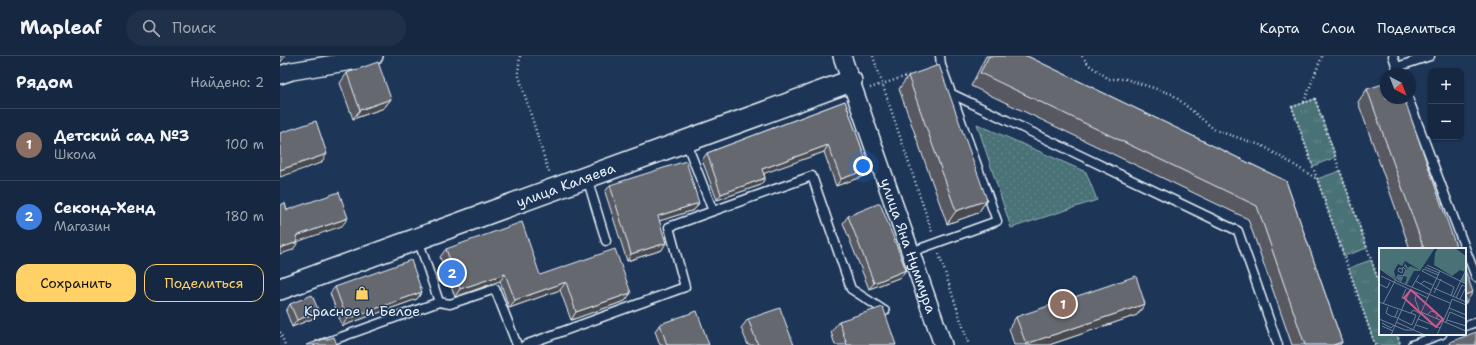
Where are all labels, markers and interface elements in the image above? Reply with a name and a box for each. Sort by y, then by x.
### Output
search box [126,10,406,46]
text: Mapleaf [20,15,102,40]
icon: search [140,17,162,39]
text: Поиск [172,18,216,38]
text: Карта [1259,19,1300,37]
text: Слои [1322,19,1355,37]
text: Поделиться [1377,19,1456,37]
north arrow [1380,68,1416,104]
map controls [1428,68,1464,140]
button: + [1428,68,1464,104]
text: Рядом [16,71,73,93]
text: Найдено: 2 [190,74,264,91]
button: − [1428,104,1464,140]
text: Детский сад №3 [54,126,189,146]
text: 1 [26,136,32,153]
text: 100 m [225,136,264,153]
text: Школа [54,146,96,163]
your location [853,156,873,176]
street label: улица Каляева [514,159,618,211]
street label: улица Яна Нуммура [876,176,940,316]
text: Секонд-Хенд [54,198,155,218]
text: 2 [24,208,34,225]
text: 180 m [225,208,264,225]
text: Магазин [54,218,110,235]
inset map [1379,248,1466,335]
pin: 2 [439,258,465,288]
button: Сохранить [16,264,136,302]
button: Поделиться [144,264,264,302]
shop icon: Красное и Белое [354,285,370,301]
pin: 1 [1050,289,1076,319]
place label: Красное и Белое [304,302,420,320]

